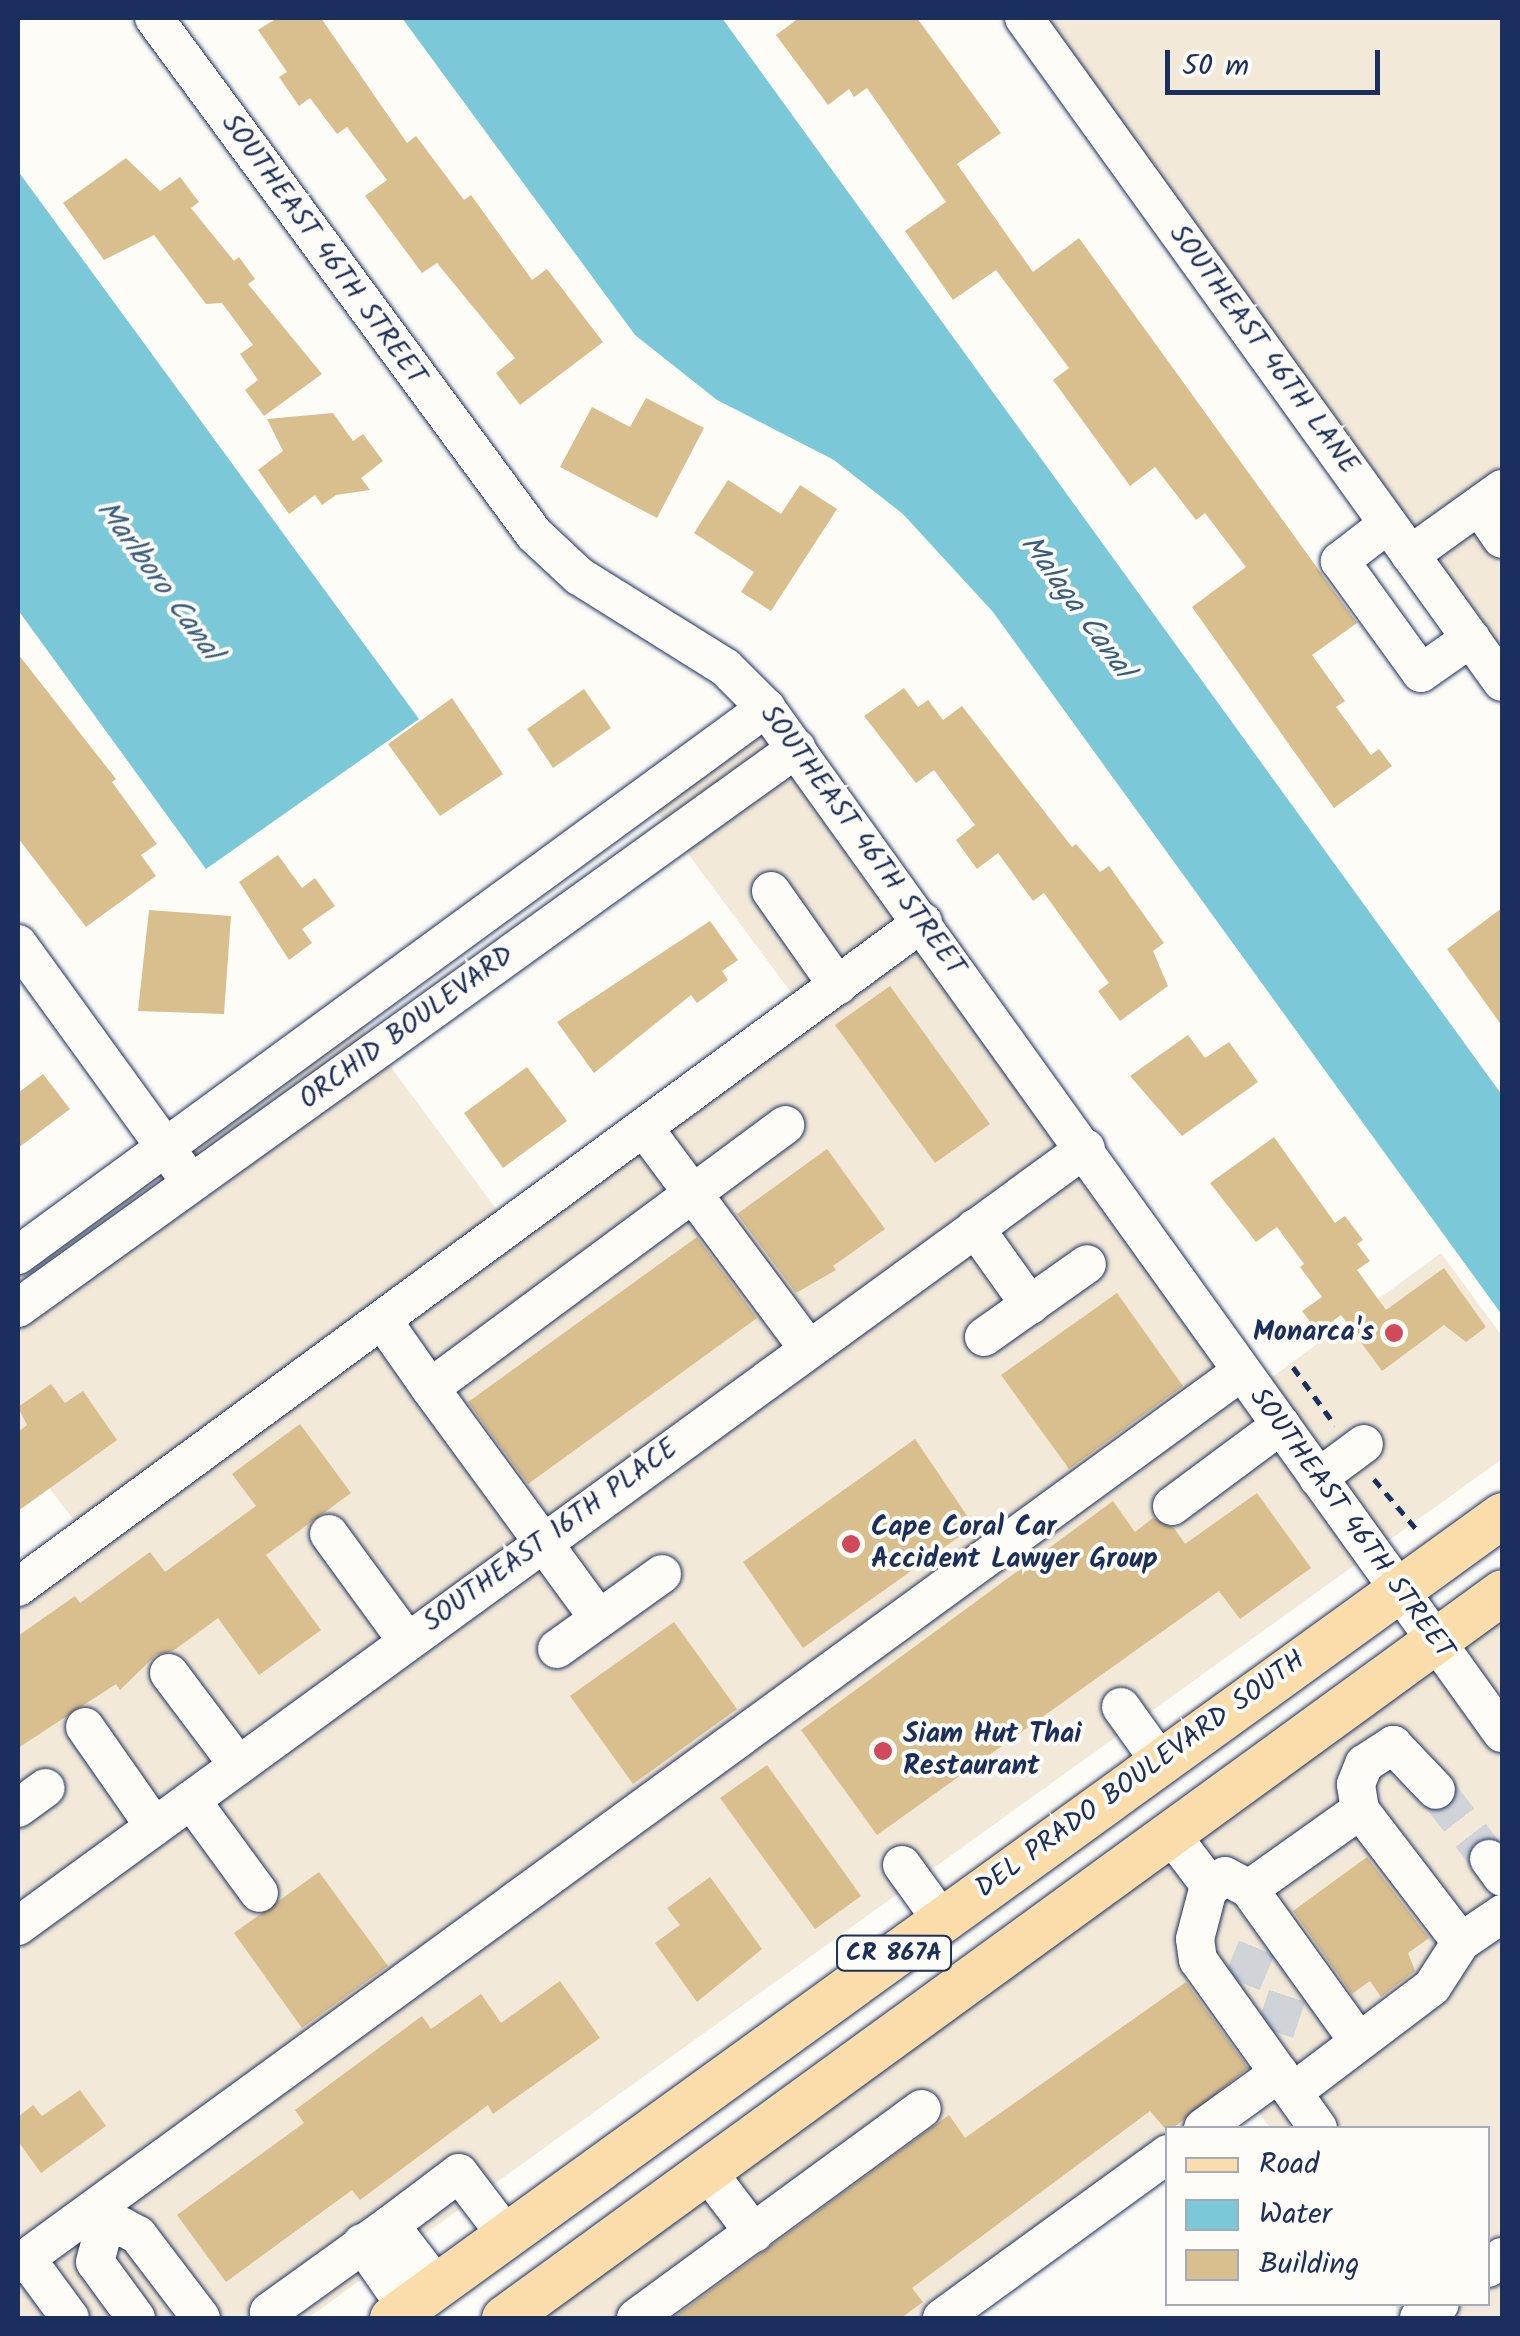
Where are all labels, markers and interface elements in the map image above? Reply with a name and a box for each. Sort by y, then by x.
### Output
scale bar [1170,30,1385,92]
text: 50 m [1182,43,1249,91]
street label: SOUTHEAST 46TH STREET [213,108,433,392]
street label: SOUTHEAST 46TH LANE [1161,219,1365,481]
water label: Marlboro Canal [88,494,228,668]
water label: Malaga Canal [1012,528,1140,686]
street label: SOUTHEAST 46TH STREET [752,699,972,983]
street label: ORCHID BOULEVARD [293,939,521,1117]
place label: Monarca's [1253,1316,1374,1350]
marker: Monarca's [1383,1322,1405,1344]
street label: SOUTHEAST 46TH STREET [1241,1382,1461,1666]
street label: SOUTHEAST 16TH PLACE [417,1432,685,1640]
place label: Cape Coral Car Accident Lawyer Group [871,1511,1158,1577]
marker: Cape Coral Car Accident Lawyer Group [840,1533,862,1555]
street label: DEL PRADO BOULEVARD SOUTH [970,1644,1312,1906]
place label: Siam Hut Thai Restaurant [903,1718,1082,1784]
marker: Siam Hut Thai Restaurant [872,1740,894,1762]
road number: CR 867A [834,1933,954,1973]
legend [1165,2126,1490,2306]
text: Road [1259,2141,1319,2189]
text: Water [1259,2191,1332,2239]
text: Building [1259,2241,1359,2289]

